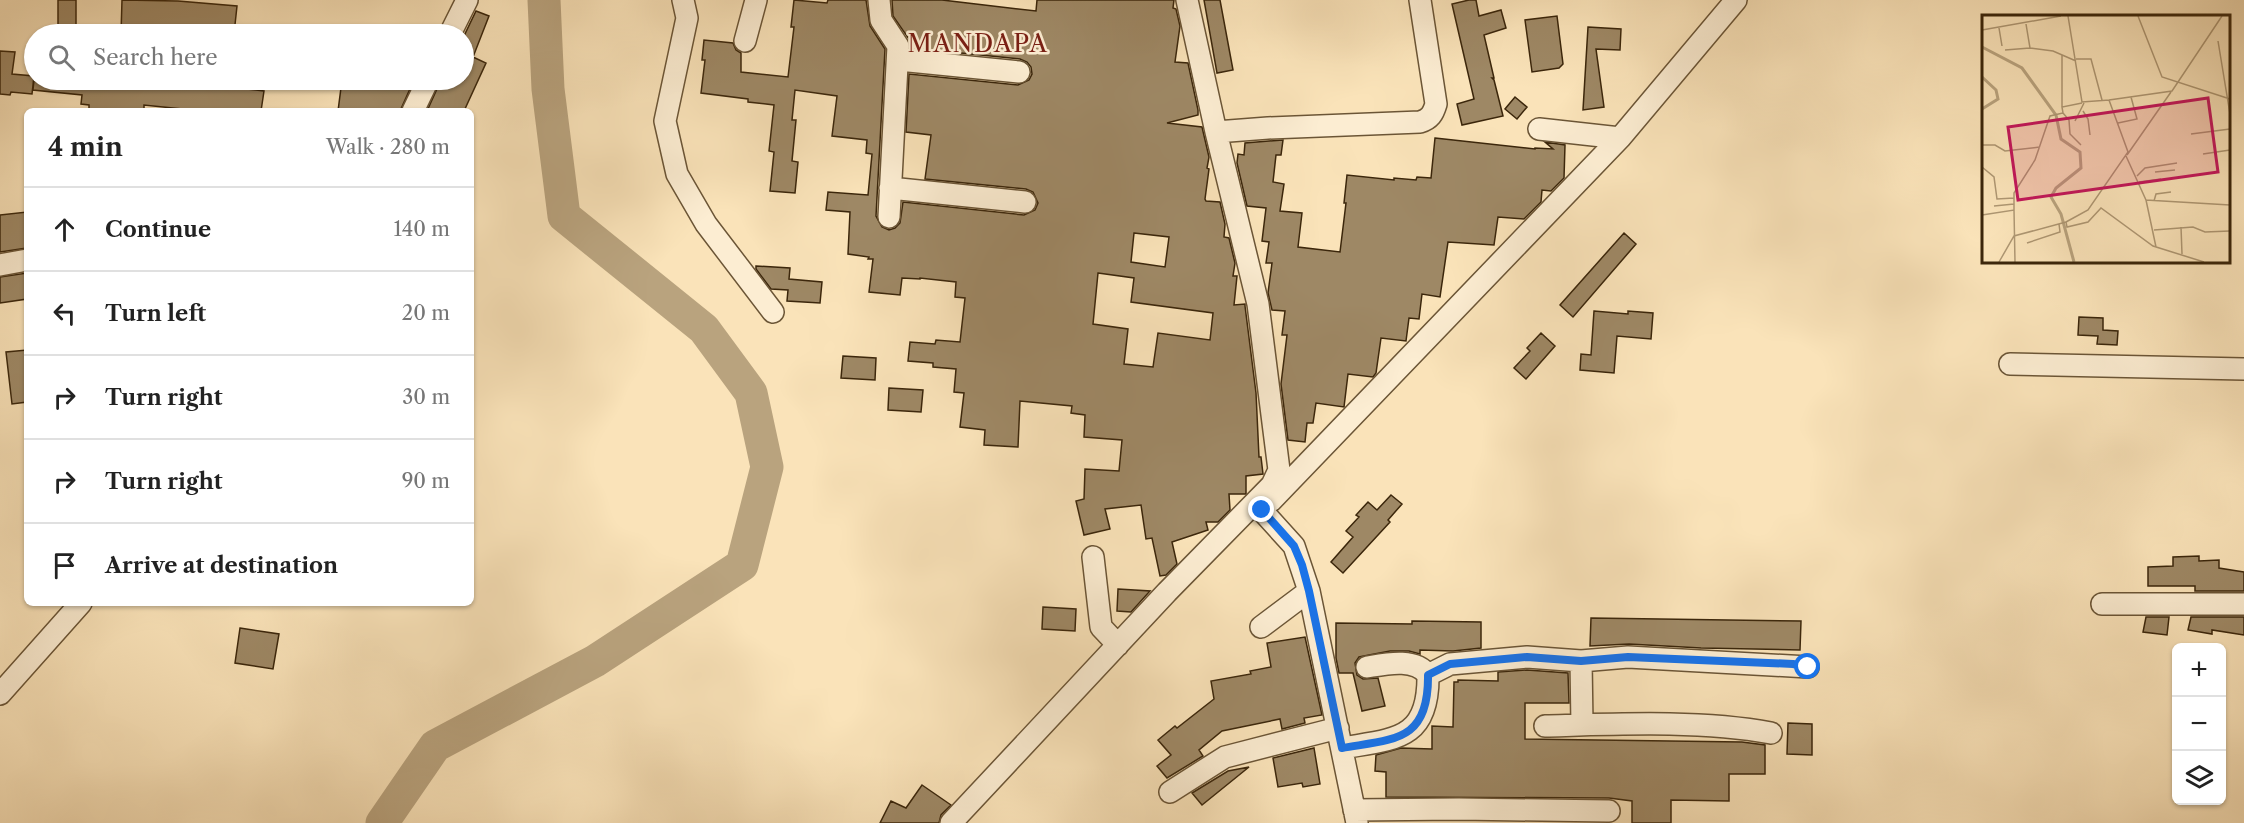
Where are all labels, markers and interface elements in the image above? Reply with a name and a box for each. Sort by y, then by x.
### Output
inset map [1982,15,2229,262]
search box [24,24,474,90]
district label: MANDAPA [907,29,1049,58]
icon: search [45,41,78,74]
text: Search here [93,44,218,71]
text: 4 min [48,131,123,163]
text: Walk · 280 m [326,135,450,159]
icon: ahead [48,213,81,246]
text: Continue [105,216,211,243]
text: 140 m [393,217,450,241]
icon: left [48,297,81,330]
text: Turn left [105,300,206,327]
text: 20 m [402,301,450,325]
icon: right [48,381,81,414]
text: Turn right [105,384,223,411]
text: 30 m [402,385,450,409]
icon: right [48,465,81,498]
text: Turn right [105,468,223,495]
text: 90 m [402,469,450,493]
route end [1248,496,1274,522]
icon: arrive [48,549,81,582]
text: Arrive at destination [105,552,338,579]
map controls [2172,643,2226,805]
button: + [2172,643,2226,697]
route start [1794,653,1820,679]
button: − [2172,697,2226,751]
button: layers [2172,751,2226,805]

